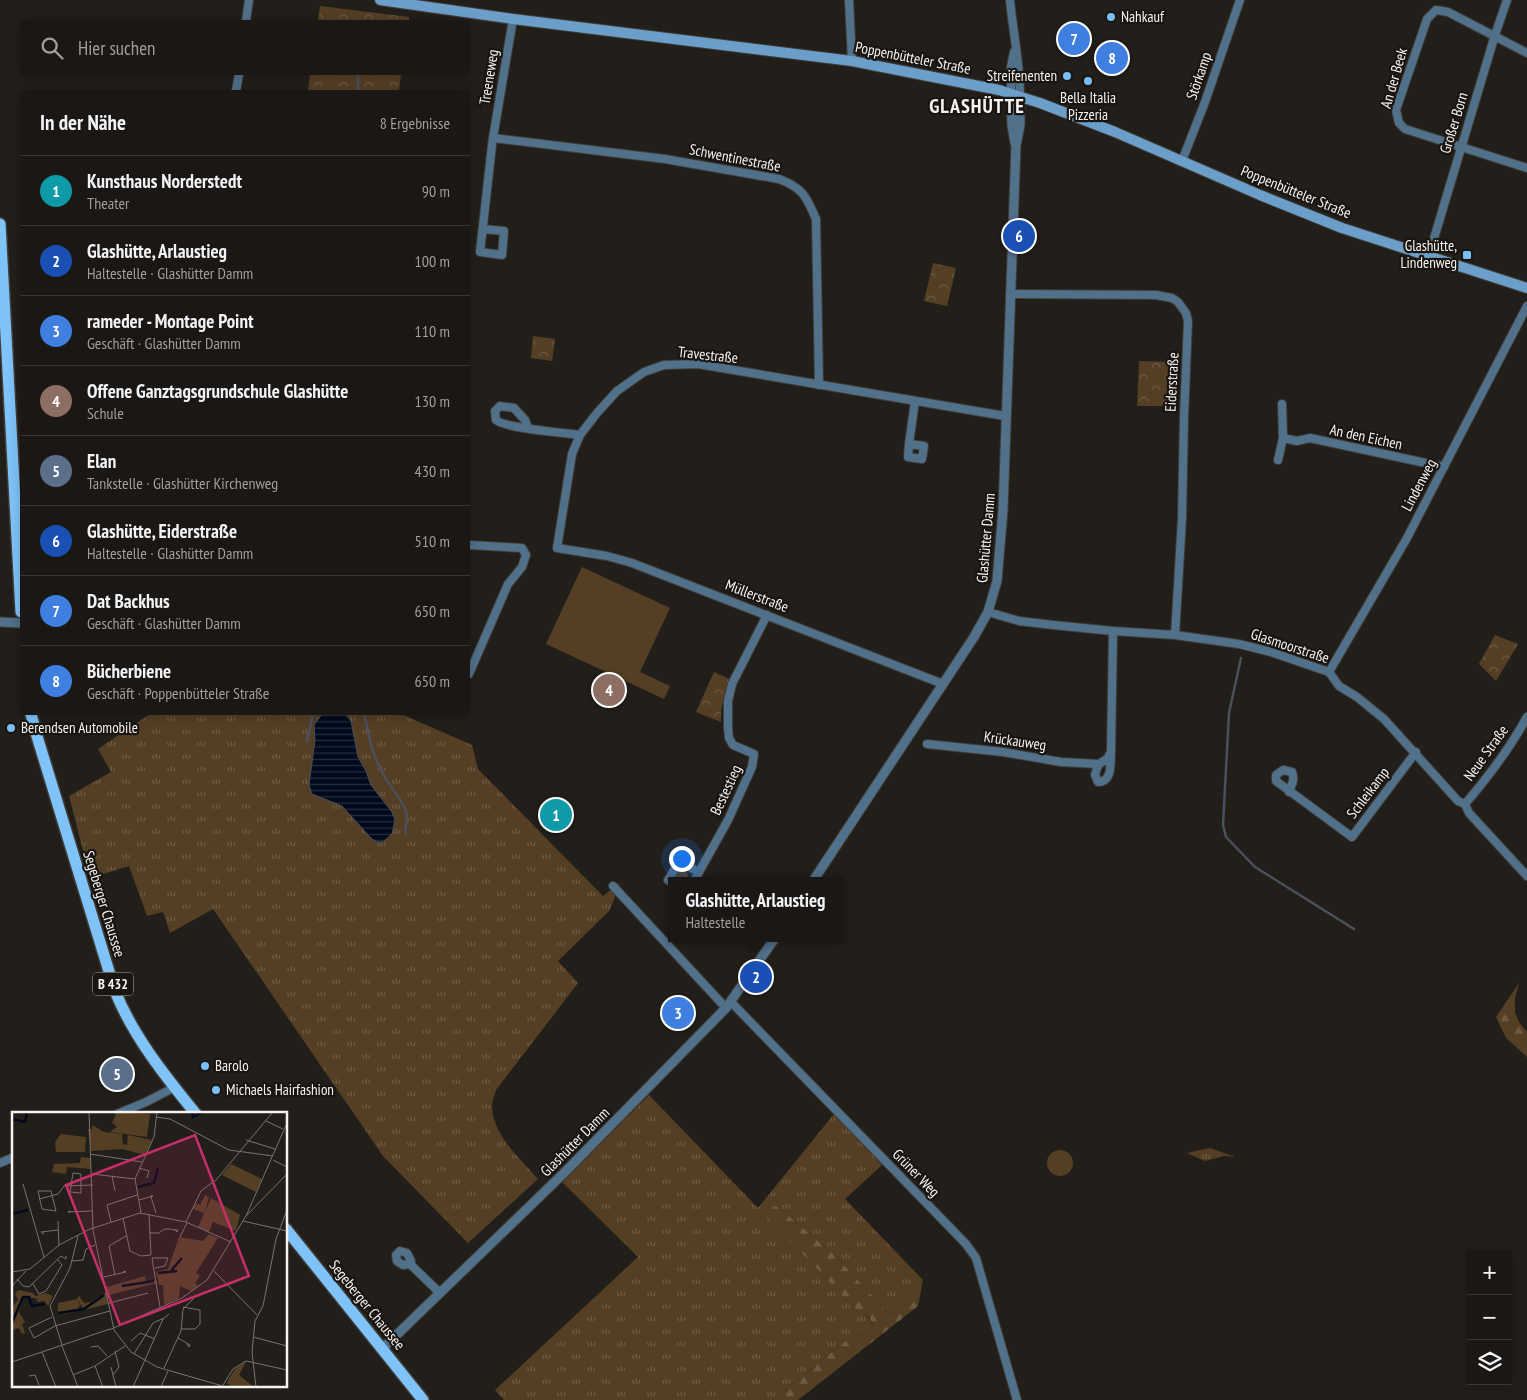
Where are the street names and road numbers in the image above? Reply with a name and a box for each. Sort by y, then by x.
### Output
street label: Poppenbütteler Straße [854,37,972,78]
street label: An der Beek [1376,45,1411,110]
street label: Treeneweg [475,48,502,106]
street label: Störkamp [1182,50,1216,102]
street label: Großer Born [1435,90,1472,156]
street label: Schwentinestraße [688,139,782,176]
street label: Poppenbütteler Straße [1238,161,1354,222]
street label: Travestraße [677,342,739,367]
street label: Eiderstraße [1160,352,1183,412]
street label: An den Eichen [1328,420,1404,453]
street label: Lindenweg [1397,455,1440,514]
street label: Glashütter Damm [972,492,999,584]
street label: Müllerstraße [723,575,791,616]
street label: Glasmoorstraße [1248,624,1332,667]
street label: Neue Straße [1459,721,1512,784]
street label: Krückauweg [983,727,1047,754]
street label: Bestestieg [706,762,745,818]
street label: Schleikamp [1342,763,1393,822]
street label: Segeberger Chaussee [79,848,130,959]
road number: B 432 [93,972,133,996]
street label: Glashütter Damm [536,1103,613,1180]
street label: Grüner Weg [889,1144,944,1201]
street label: Segeberger Chaussee [325,1256,409,1354]

